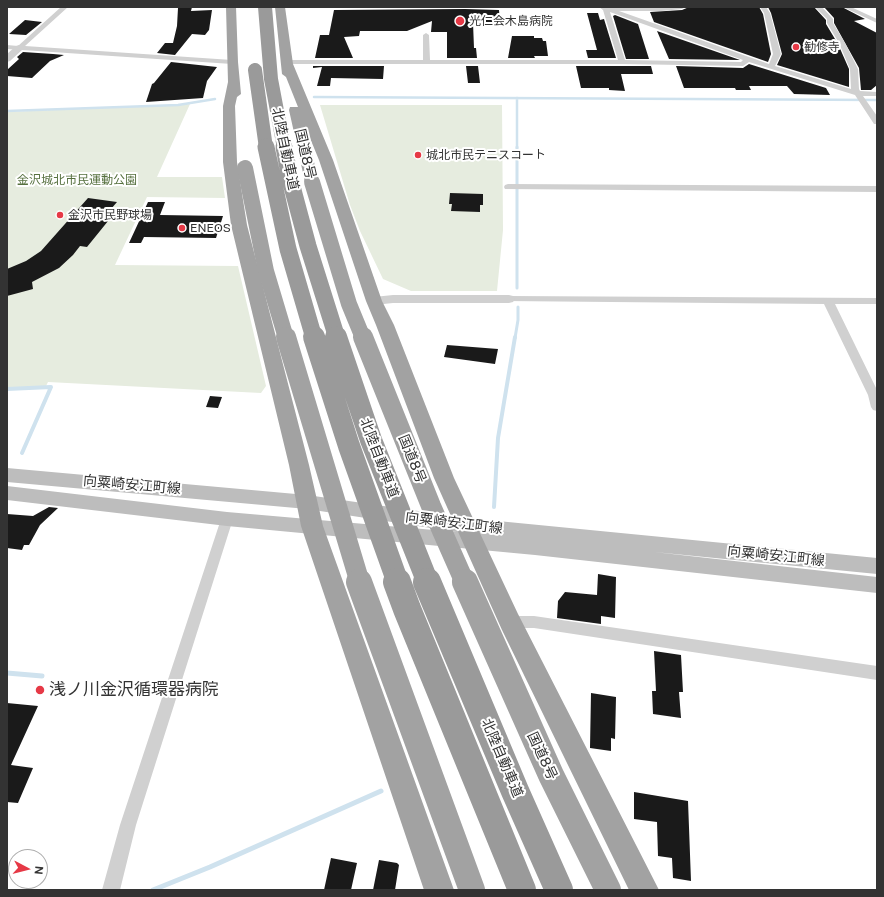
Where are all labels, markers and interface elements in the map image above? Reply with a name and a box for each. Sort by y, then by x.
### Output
place label: 光仁会木島病院 [469,14,553,28]
marker: 光仁会木島病院 [454,15,466,27]
place label: 勧修寺 [804,40,840,54]
marker: 勧修寺 [791,42,801,52]
street label: 北陸自動車道 [268,106,302,192]
street label: 国道8号 [291,127,319,181]
place label: 城北市民テニスコート [426,148,546,162]
marker: 城北市民テニスコート [413,150,423,160]
park label: 金沢城北市民運動公園 [17,173,137,187]
place label: 金沢市民野球場 [68,208,152,222]
marker: 金沢市民野球場 [55,210,65,220]
place label: ENEOS [190,221,231,235]
marker: ENEOS [177,223,187,233]
street label: 北陸自動車道 [356,416,402,500]
street label: 国道8号 [395,432,429,486]
street label: 向粟崎安江町線 [82,472,182,498]
street label: 向粟崎安江町線 [404,509,504,537]
street label: 向粟崎安江町線 [726,543,826,569]
place label: 浅ノ川金沢循環器病院 [49,680,219,700]
marker: 浅ノ川金沢循環器病院 [34,684,46,696]
street label: 北陸自動車道 [478,716,526,800]
street label: 国道8号 [524,729,560,783]
north arrow [8,849,48,889]
text: N [32,865,45,875]

